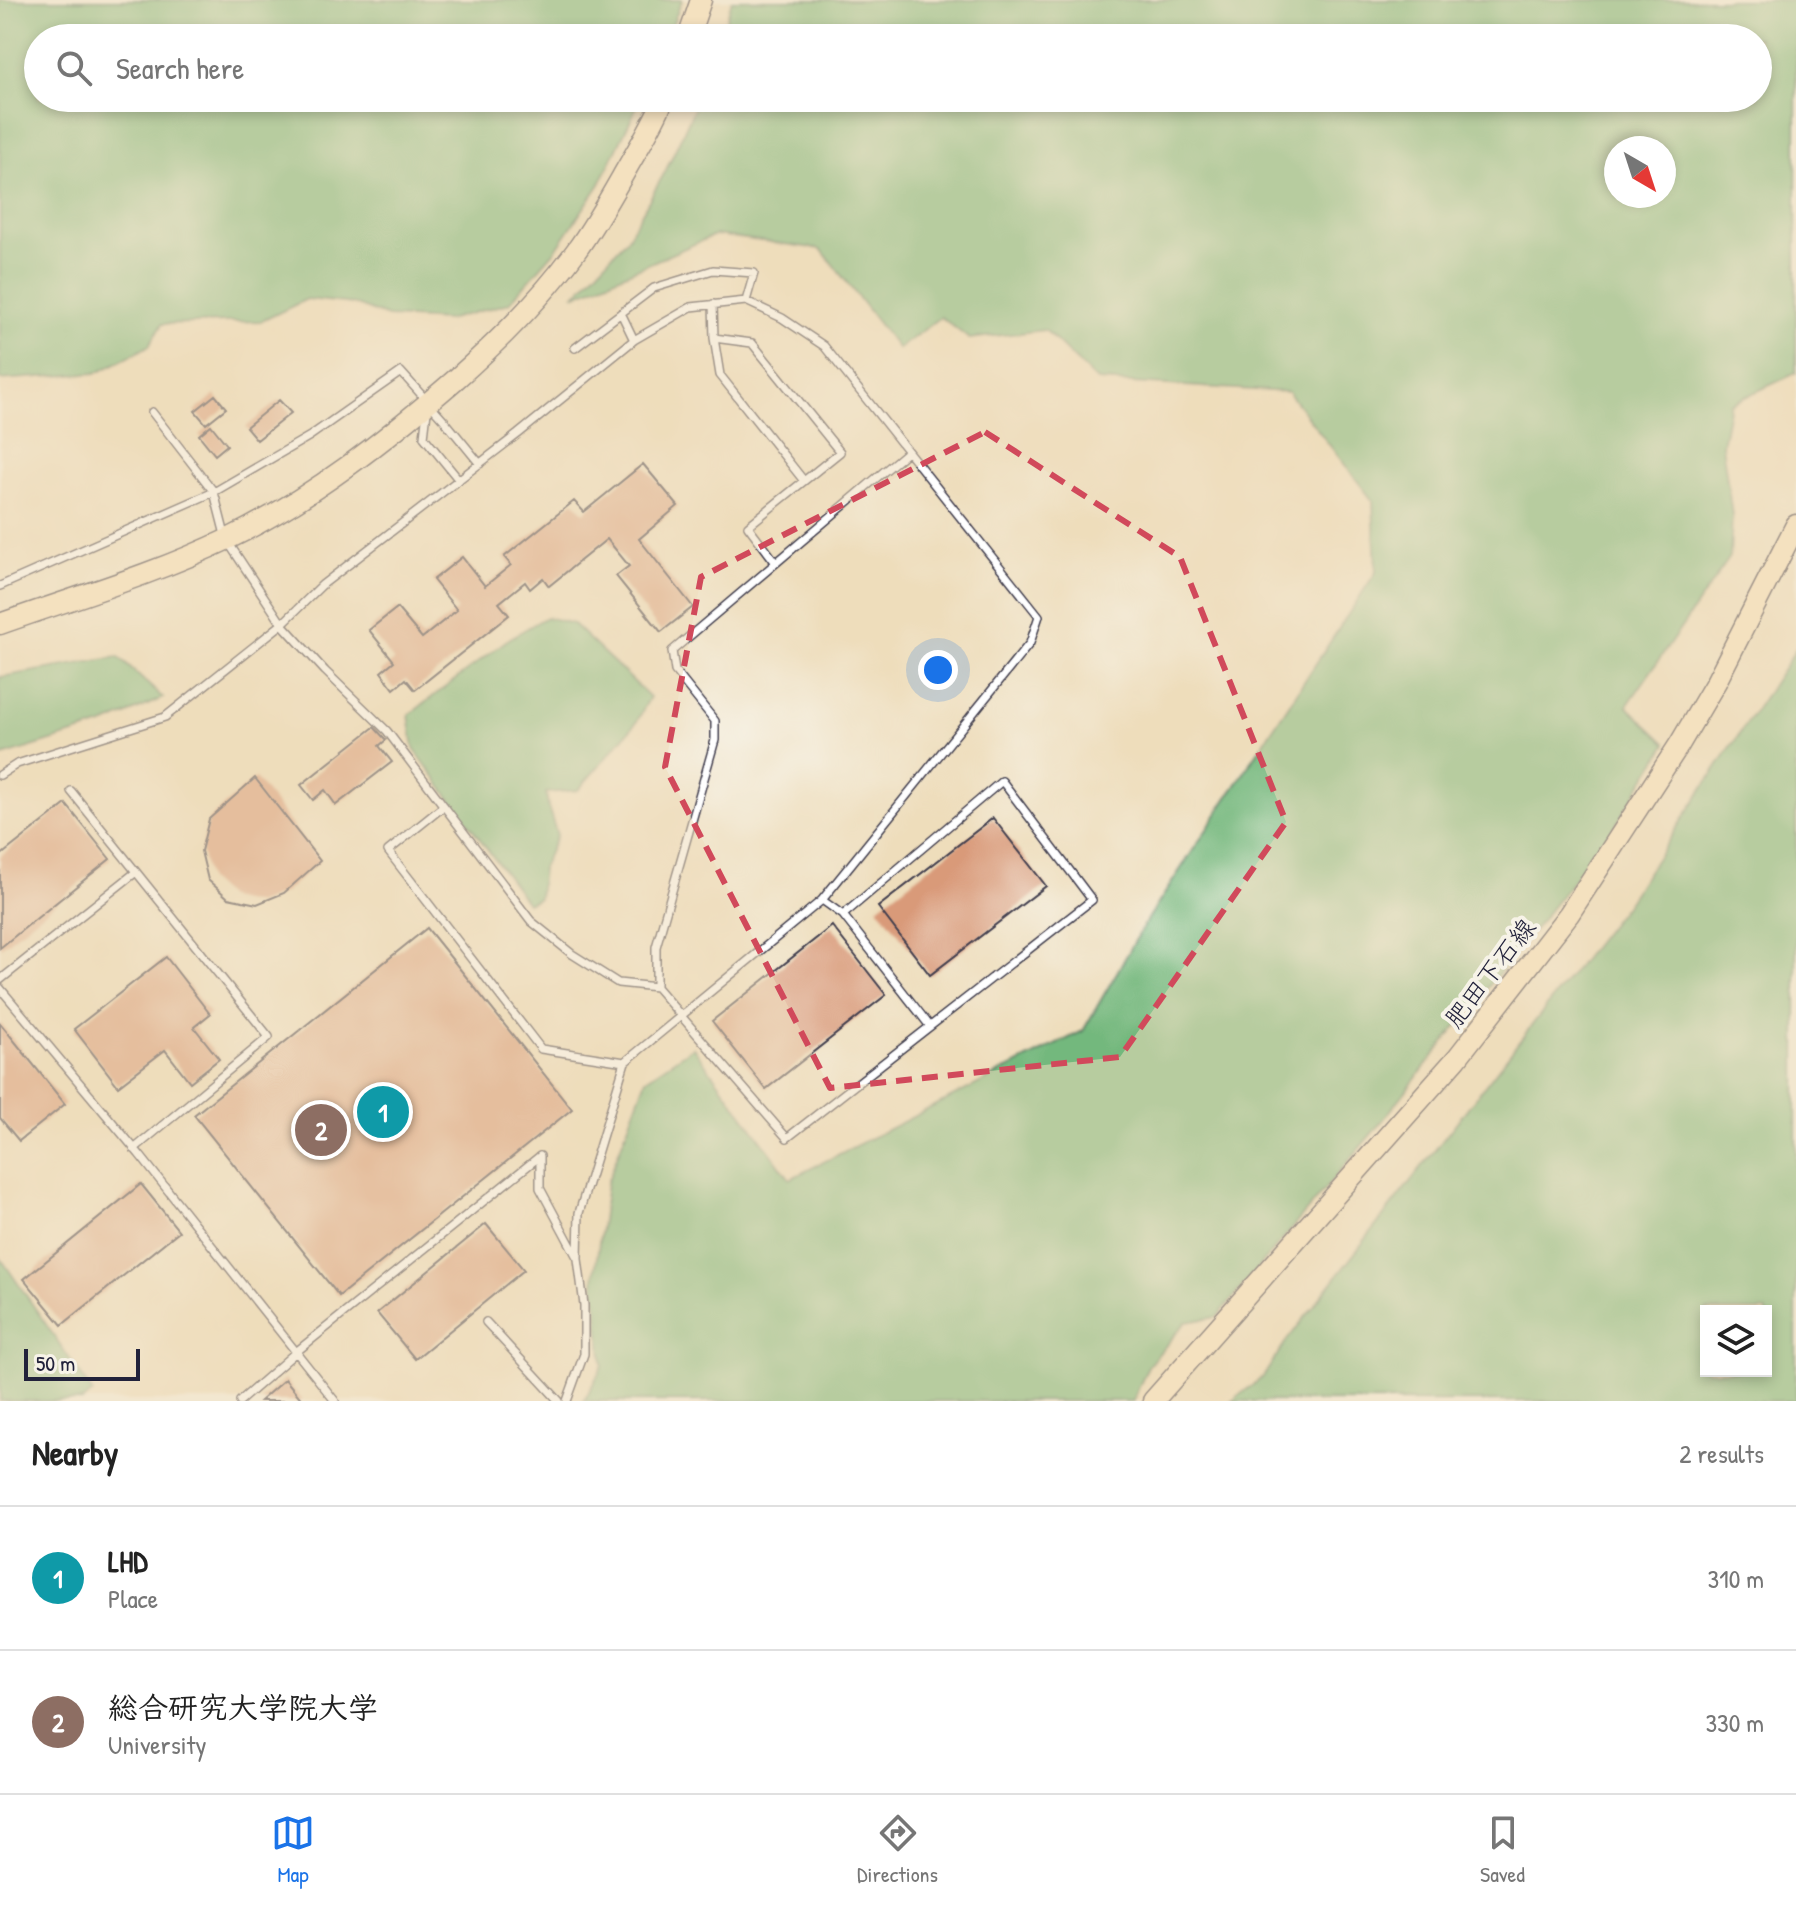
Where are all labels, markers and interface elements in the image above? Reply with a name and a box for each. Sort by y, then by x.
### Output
search box [24,24,1772,112]
icon: search [52,46,96,90]
text: Search here [116,48,244,88]
north arrow [1604,136,1676,208]
your location [918,650,958,690]
street label: 肥田下石線 [1436,911,1543,1035]
pin: 1 [357,1082,409,1142]
pin: 2 [295,1100,347,1160]
map controls [1700,1305,1772,1377]
button: layers [1700,1305,1772,1377]
scale bar [24,1345,140,1381]
text: 50 m [36,1348,75,1378]
text: Nearby [32,1430,118,1476]
text: 2 results [1679,1436,1764,1471]
text: LHD [108,1541,147,1581]
text: 1 [53,1561,63,1596]
text: 310 m [1708,1561,1764,1596]
text: Place [108,1581,158,1616]
text: 総合研究大学院大学 [108,1687,378,1727]
text: 2 [52,1705,64,1740]
text: 330 m [1705,1705,1764,1740]
text: University [108,1727,206,1762]
tab: Map [271,1811,315,1889]
tab: Directions [857,1811,938,1889]
tab: Saved [1480,1811,1525,1889]

